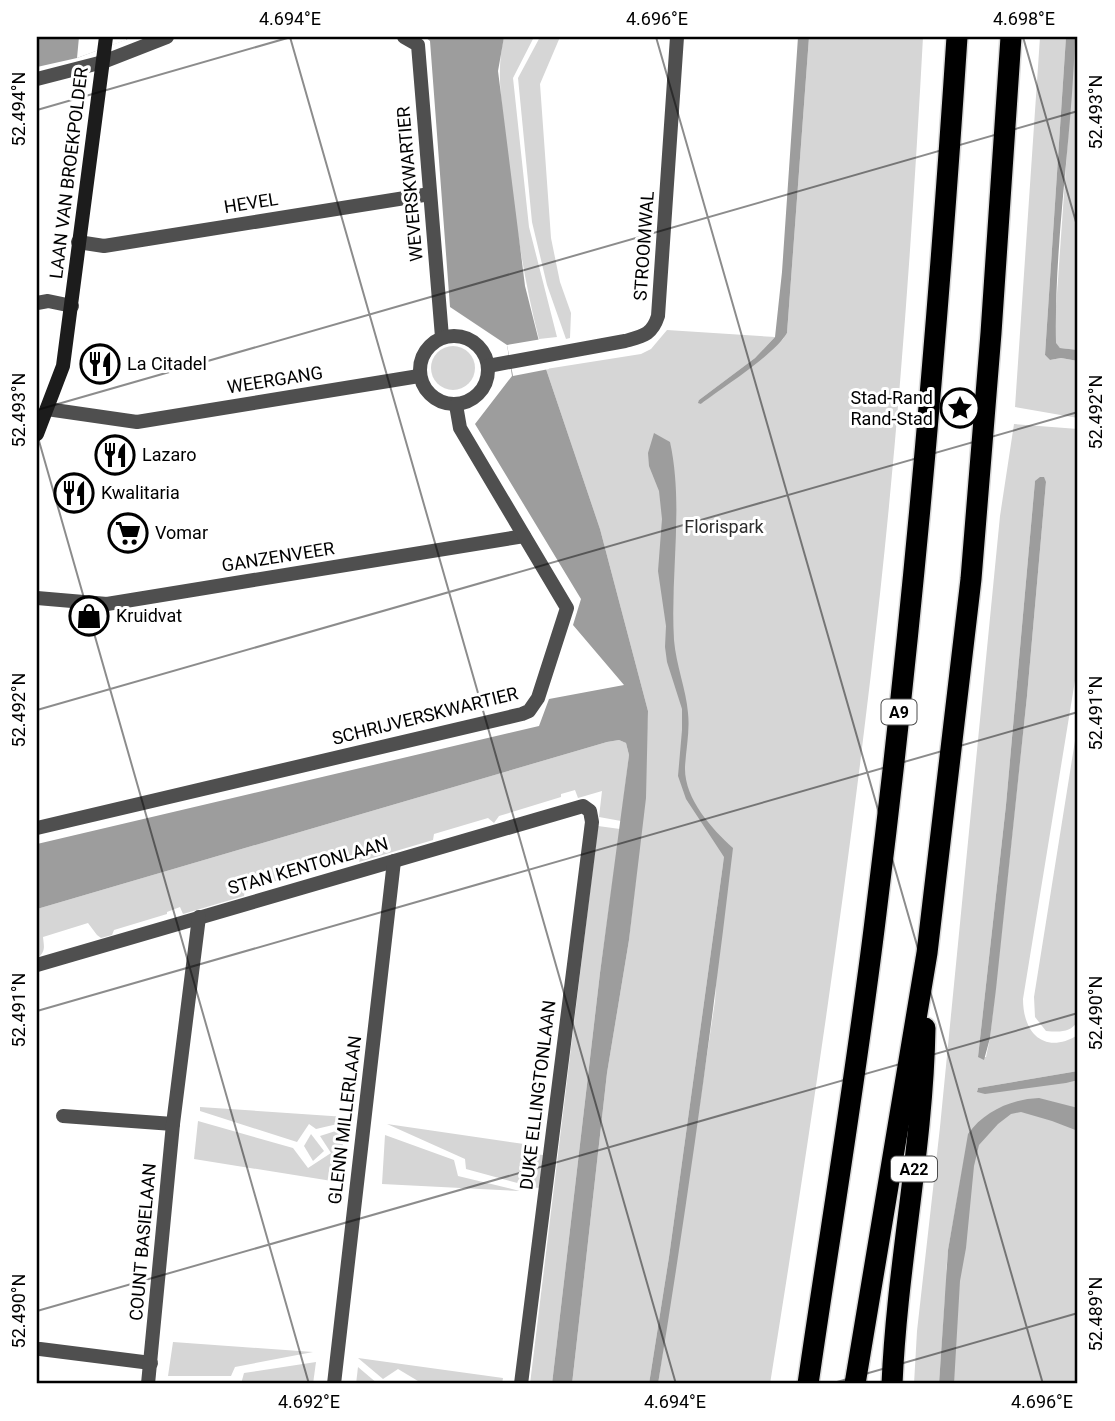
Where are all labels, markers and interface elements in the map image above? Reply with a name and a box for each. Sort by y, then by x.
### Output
text: 4.694°E [259,8,321,29]
text: 4.696°E [626,8,688,29]
text: 4.698°E [993,8,1055,29]
street label: LAAN VAN BROEKPOLDER [45,66,92,280]
text: 52.494°N [8,72,29,146]
text: 52.493°N [1085,75,1106,149]
street label: WEVERSKWARTIER [392,106,427,262]
street label: HEVEL [222,188,280,217]
street label: STROOMWAL [629,190,658,302]
restaurant icon: La Citadel [79,343,121,385]
place label: La Citadel [127,353,207,374]
street label: WEERGANG [226,362,324,397]
text: 52.493°N [8,373,29,447]
text: 52.492°N [1085,375,1106,449]
place label: Stad-Rand Rand-Stad [851,387,933,429]
place icon: Stad-Rand Rand-Stad [939,387,981,429]
restaurant icon: Lazaro [94,434,136,476]
place label: Lazaro [142,444,196,465]
restaurant icon: Kwalitaria [53,472,95,514]
place label: Kwalitaria [101,482,180,503]
supermarket icon: Vomar [107,512,149,554]
park label: Florispark [684,516,765,537]
place label: Vomar [155,522,208,543]
street label: GANZENVEER [220,537,336,576]
shop icon: Kruidvat [68,595,110,637]
place label: Kruidvat [116,605,182,626]
text: 52.492°N [8,673,29,747]
text: 52.491°N [1085,676,1106,750]
street label: SCHRIJVERSKWARTIER [330,682,520,749]
road number: A9 [881,699,916,724]
street label: STAN KENTONLAAN [225,833,390,898]
text: 52.491°N [8,973,29,1047]
text: 52.490°N [1085,976,1106,1050]
street label: DUKE ELLINGTONLAAN [515,999,560,1191]
street label: GLENN MILLERLAAN [324,1034,365,1206]
road number: A22 [891,1156,937,1182]
street label: COUNT BASIELAAN [125,1162,160,1322]
text: 52.490°N [8,1274,29,1348]
text: 52.489°N [1085,1277,1106,1351]
text: 4.692°E [278,1391,340,1412]
text: 4.694°E [644,1391,706,1412]
text: 4.696°E [1011,1391,1073,1412]

